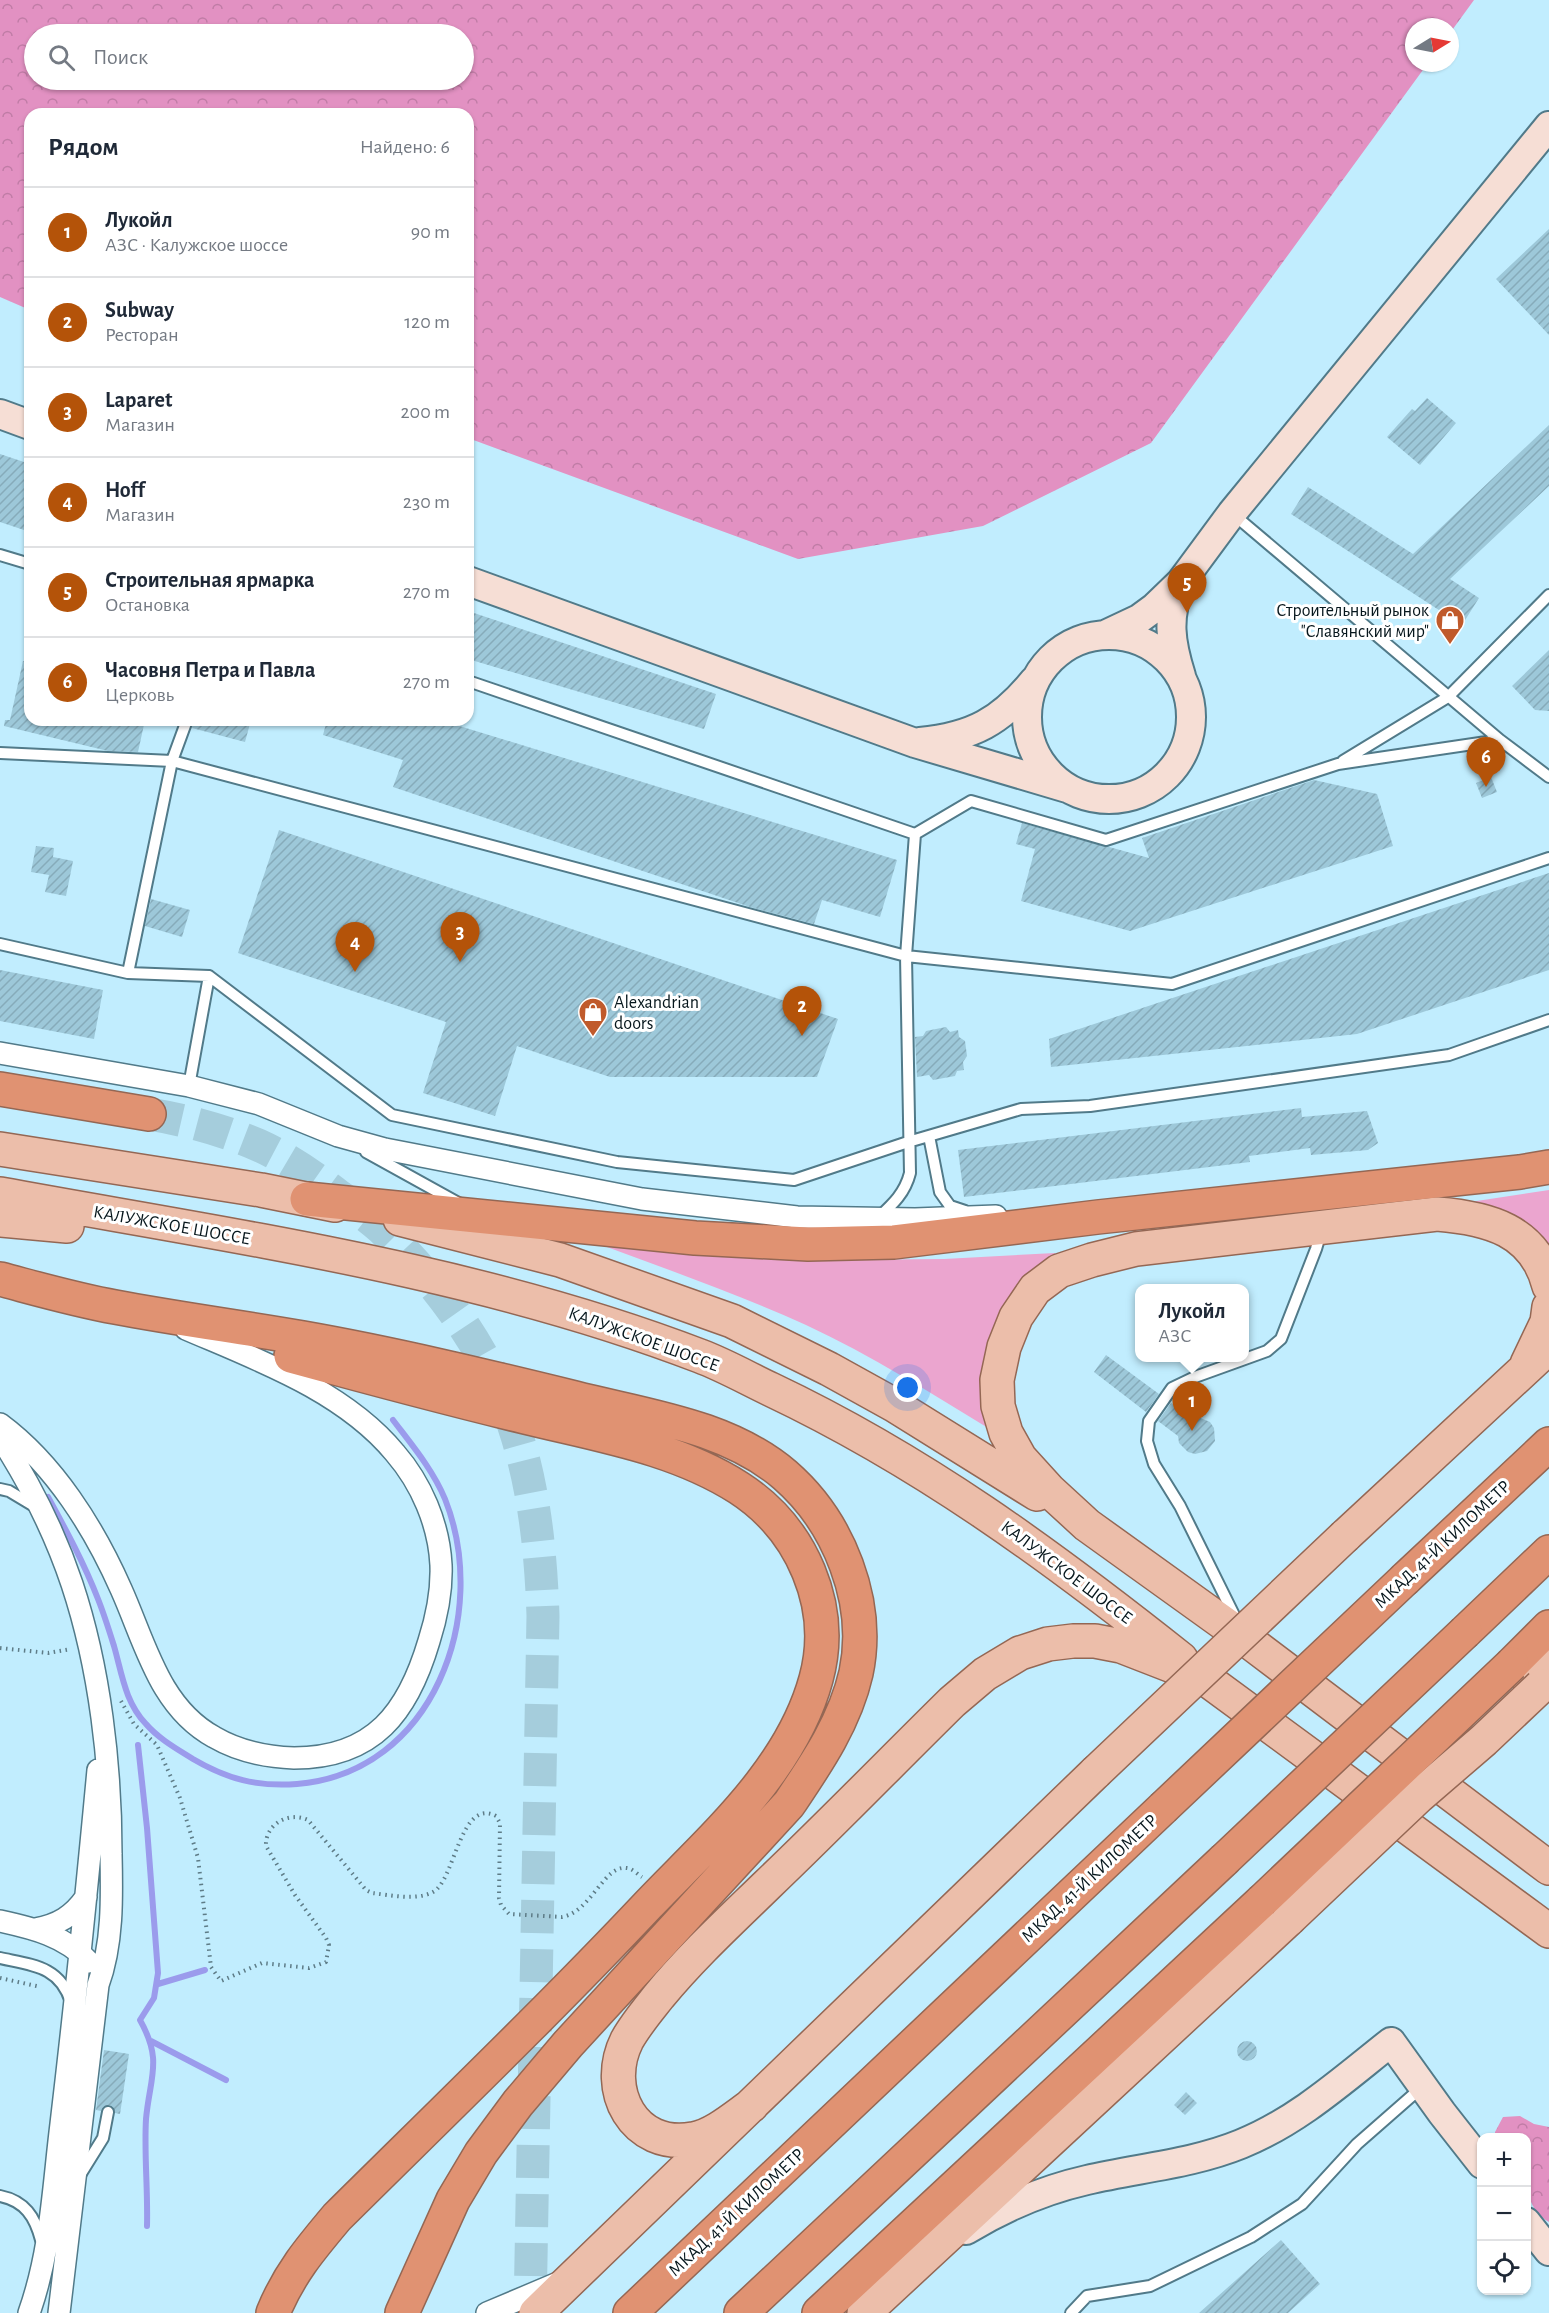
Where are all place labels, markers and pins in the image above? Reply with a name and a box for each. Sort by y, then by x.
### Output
pin: 5 [1168,564,1206,613]
place label: Строительный рынок "Славянский мир" [1276,602,1430,641]
shop icon: Строительный рынок "Славянский мир" [1434,604,1466,646]
pin: 6 [1466,738,1506,787]
pin: 3 [440,912,480,962]
pin: 4 [336,922,374,972]
pin: 2 [782,986,822,1036]
place label: Alexandrian doors [614,994,699,1033]
shop icon: Alexandrian doors [577,996,609,1038]
pin: 1 [1172,1382,1212,1431]

